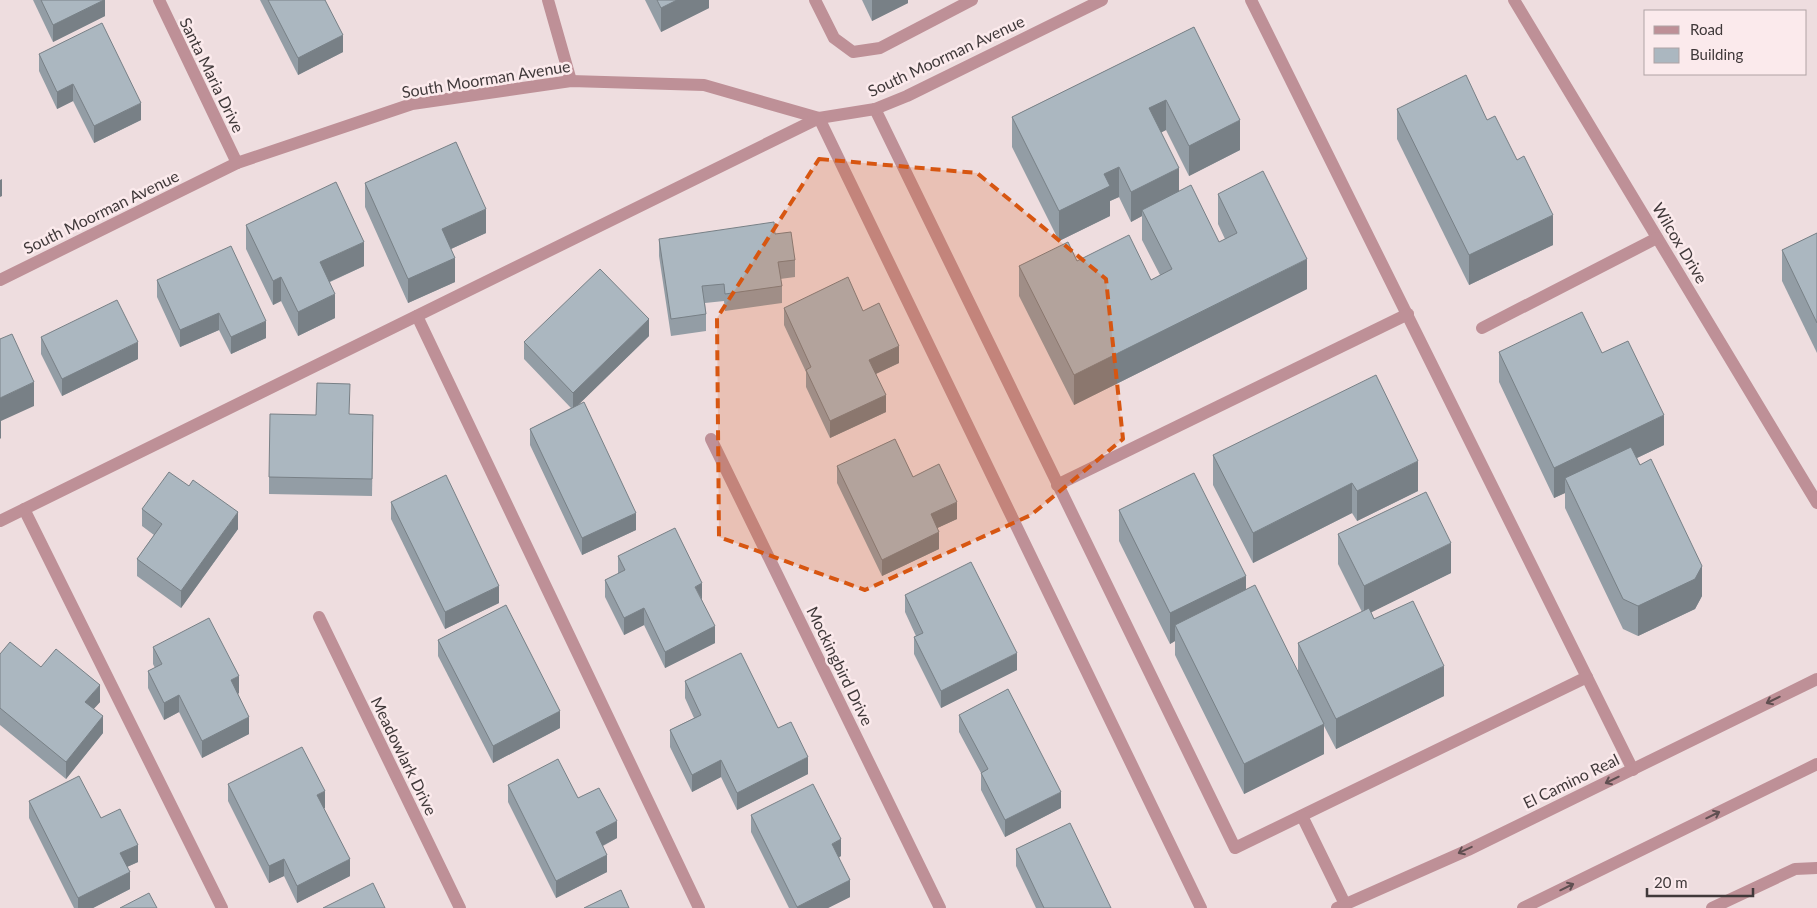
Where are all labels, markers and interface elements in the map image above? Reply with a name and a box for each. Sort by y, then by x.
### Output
legend [1644,10,1807,75]
street label: South Moorman Avenue [864,11,1027,100]
street label: Santa Maria Drive [176,14,249,135]
text: Road [1690,20,1723,38]
text: Building [1690,45,1743,63]
street label: South Moorman Avenue [400,56,572,101]
street label: South Moorman Avenue [20,166,182,257]
street label: Wilcox Drive [1649,199,1712,286]
street label: Mockingbird Drive [803,603,877,728]
street label: Meadowlark Drive [368,693,441,818]
one-way arrow [1766,696,1781,706]
street label: El Camino Real [1520,749,1622,812]
one-way arrow [1605,776,1620,785]
one-way arrow [1705,810,1720,819]
one-way arrow [1458,846,1473,856]
scale bar [1647,866,1753,898]
text: 20 m [1654,873,1688,891]
one-way arrow [1560,882,1575,892]

